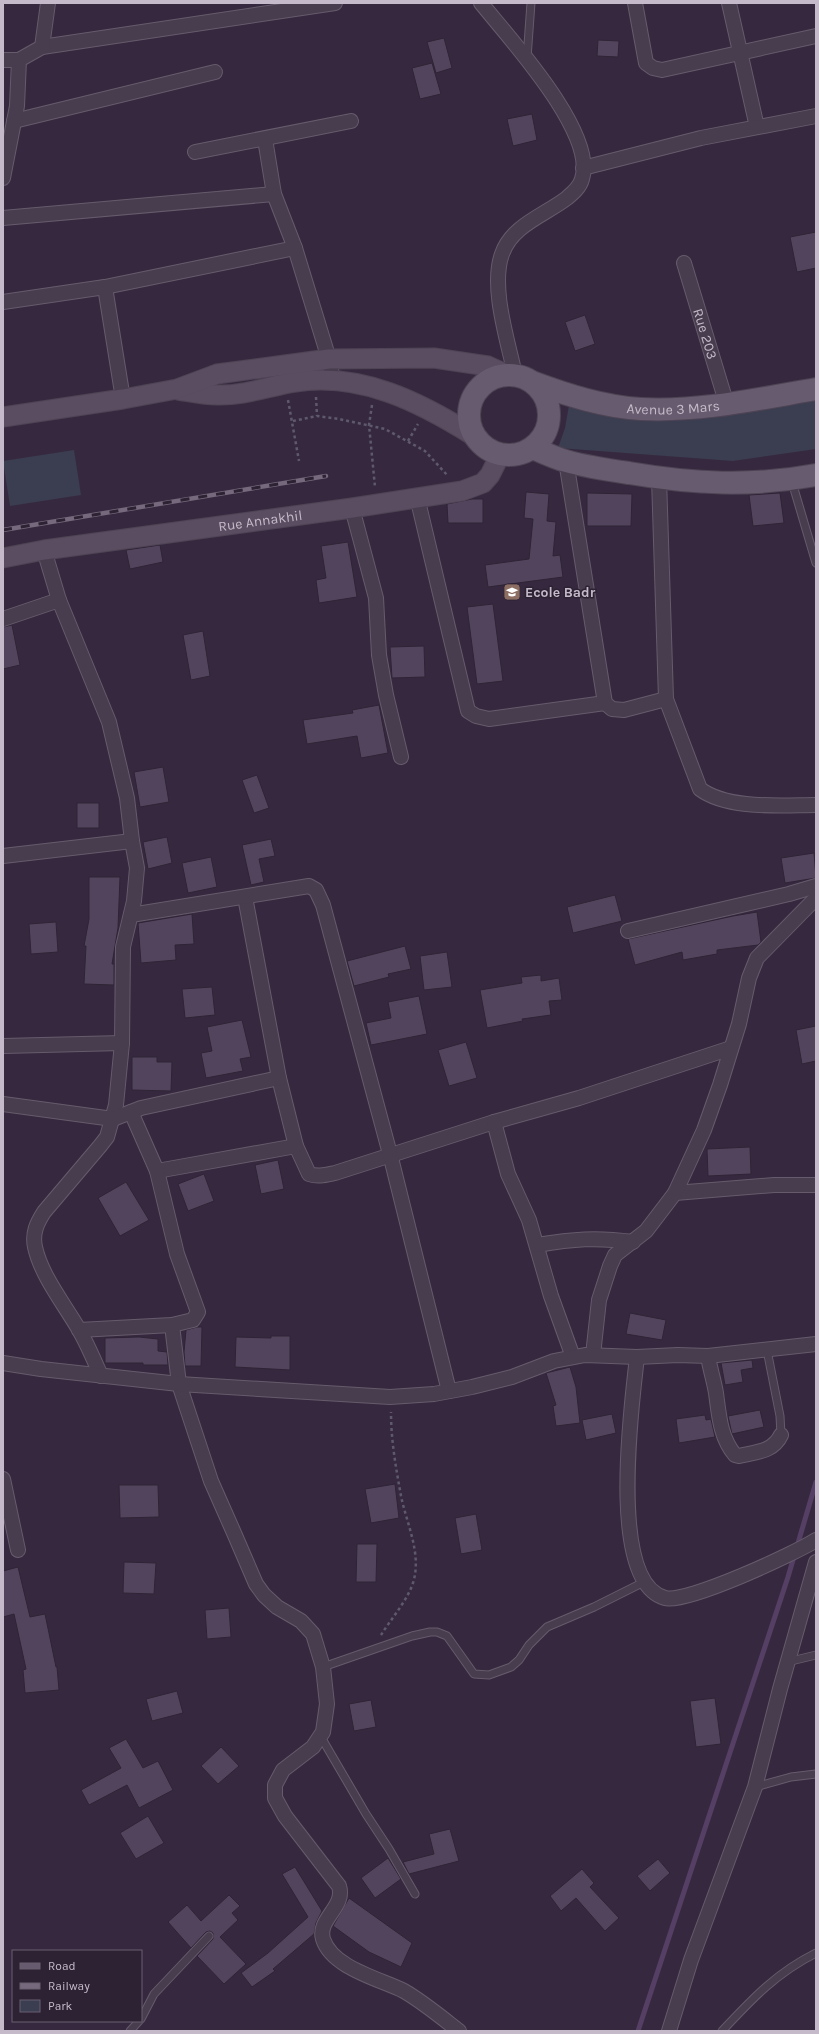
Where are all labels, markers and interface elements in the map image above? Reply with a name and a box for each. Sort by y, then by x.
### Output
street label: Rue 203 [689,306,721,361]
street label: Avenue 3 Mars [626,397,721,418]
street label: Rue Annakhil [217,507,303,535]
school or university icon: Ecole Badr [502,582,522,602]
place label: Ecole Badr [525,584,596,601]
legend [12,1950,142,2022]
text: Road [48,1959,76,1973]
text: Railway [48,1979,90,1993]
text: Park [48,1999,73,2013]

